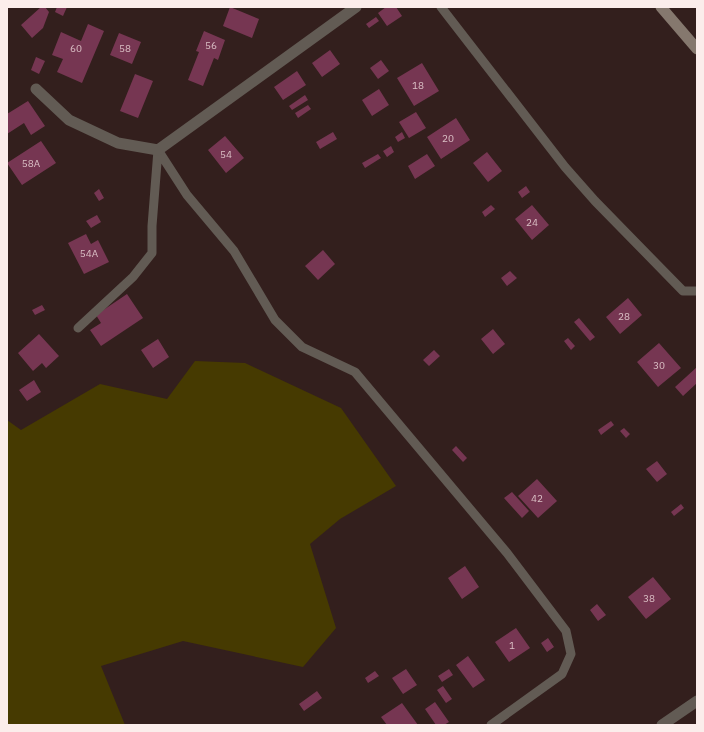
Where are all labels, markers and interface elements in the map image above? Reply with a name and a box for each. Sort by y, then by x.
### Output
house number: 56 [205,39,217,52]
house number: 60 [70,42,82,55]
house number: 58 [119,42,131,55]
house number: 18 [412,79,424,92]
house number: 20 [442,132,454,145]
house number: 54 [220,148,232,161]
house number: 58А [22,157,41,170]
house number: 24 [526,216,538,229]
house number: 54А [80,247,99,260]
house number: 28 [618,310,630,323]
house number: 30 [653,359,665,372]
house number: 42 [531,492,543,505]
house number: 38 [643,592,655,605]
house number: 1 [509,639,515,652]

